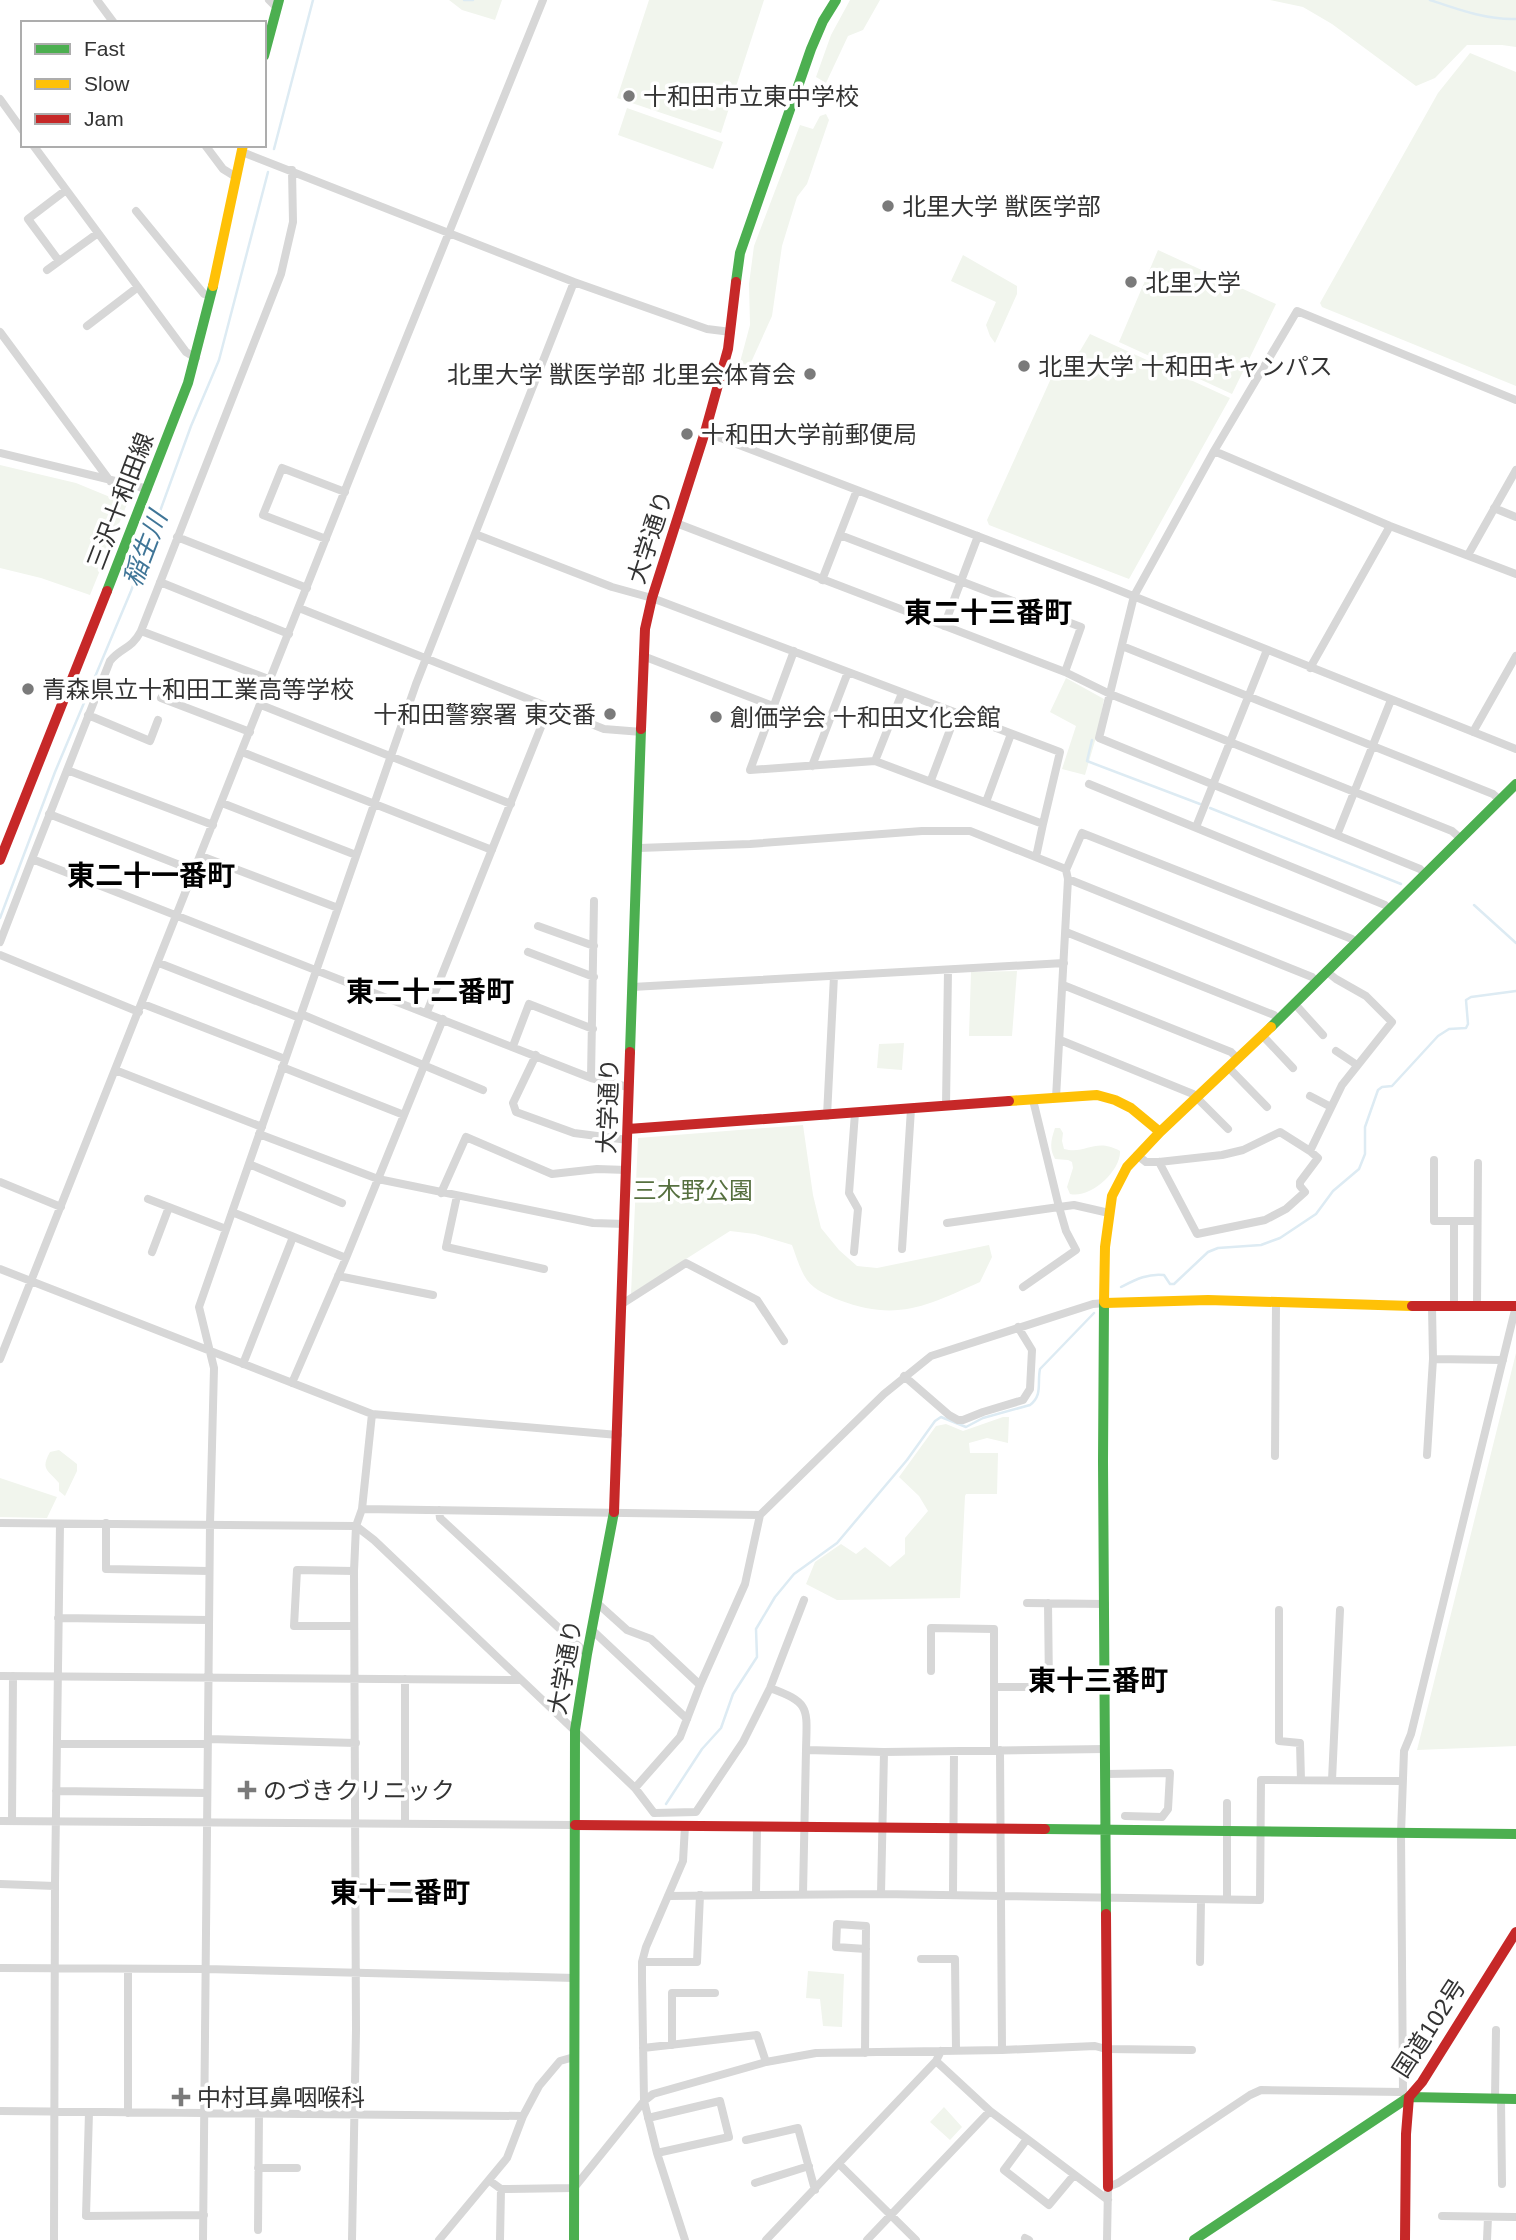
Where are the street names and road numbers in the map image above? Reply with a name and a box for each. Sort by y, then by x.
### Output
street label: 三沢十和田線 [82,429,158,573]
street label: 大学通り [622,487,678,587]
street label: 大学通り [593,1058,623,1154]
street label: 大学通り [543,1617,587,1717]
street label: 国道102号 [1387,1974,1471,2082]

